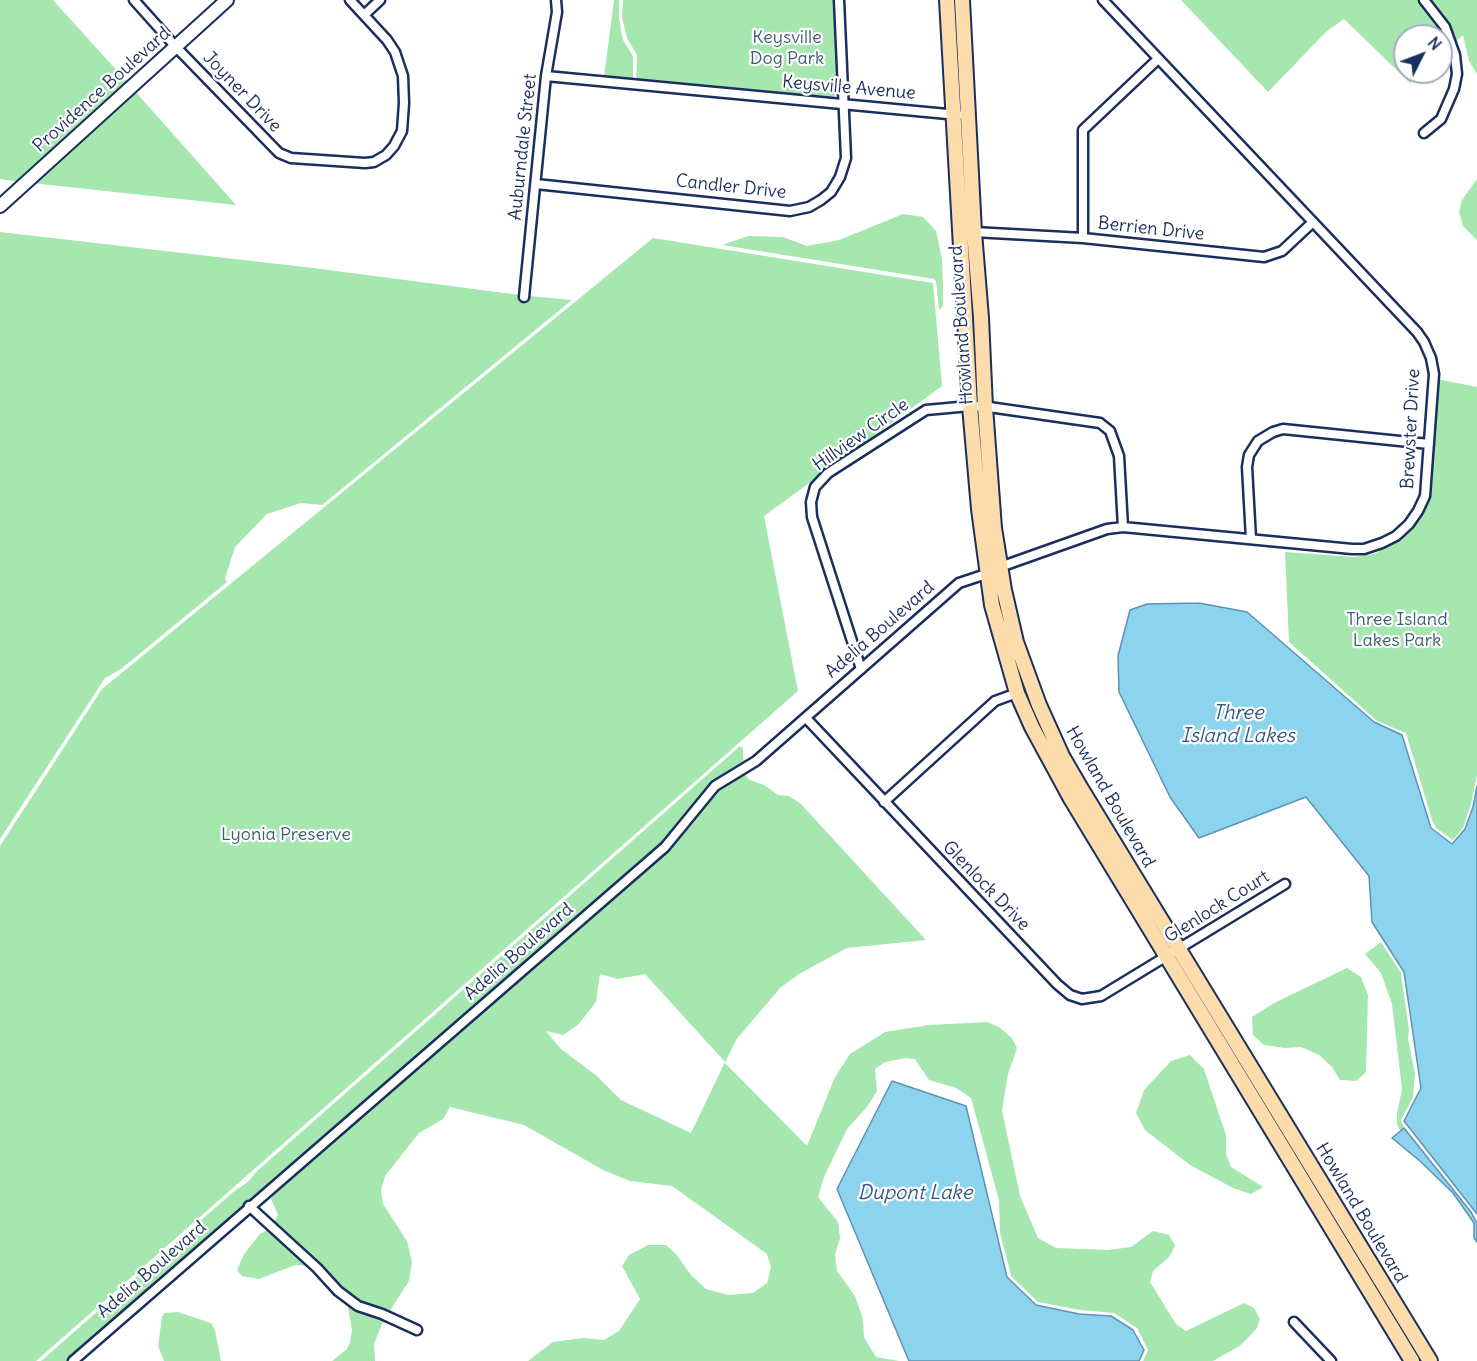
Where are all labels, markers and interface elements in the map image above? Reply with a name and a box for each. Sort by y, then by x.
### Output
street label: Providence Boulevard [29,23,175,157]
north arrow [1393,24,1453,84]
park label: Keysville Dog Park [750,27,824,70]
text: N [1424,32,1446,54]
street label: Joyner Drive [198,47,286,137]
street label: Keysville Avenue [781,71,917,105]
street label: Auburndale Street [505,73,541,221]
street label: Candler Drive [675,170,787,204]
street label: Berrien Drive [1097,213,1205,245]
street label: Howland Boulevard [946,245,978,405]
street label: Brewster Drive [1397,368,1425,490]
street label: Hillview Circle [809,394,913,476]
street label: Adelia Boulevard [821,577,939,683]
park label: Three Island Lakes Park [1346,609,1448,652]
water label: Three Island Lakes [1181,701,1295,748]
street label: Howland Boulevard [1061,722,1159,872]
park label: Lyonia Preserve [221,824,351,846]
street label: Glenlock Drive [938,837,1034,935]
street label: Glenlock Court [1161,866,1273,948]
street label: Adelia Boulevard [460,899,578,1005]
street label: Howland Boulevard [1311,1139,1411,1287]
water label: Dupont Lake [858,1181,972,1205]
street label: Adelia Boulevard [93,1217,211,1323]

